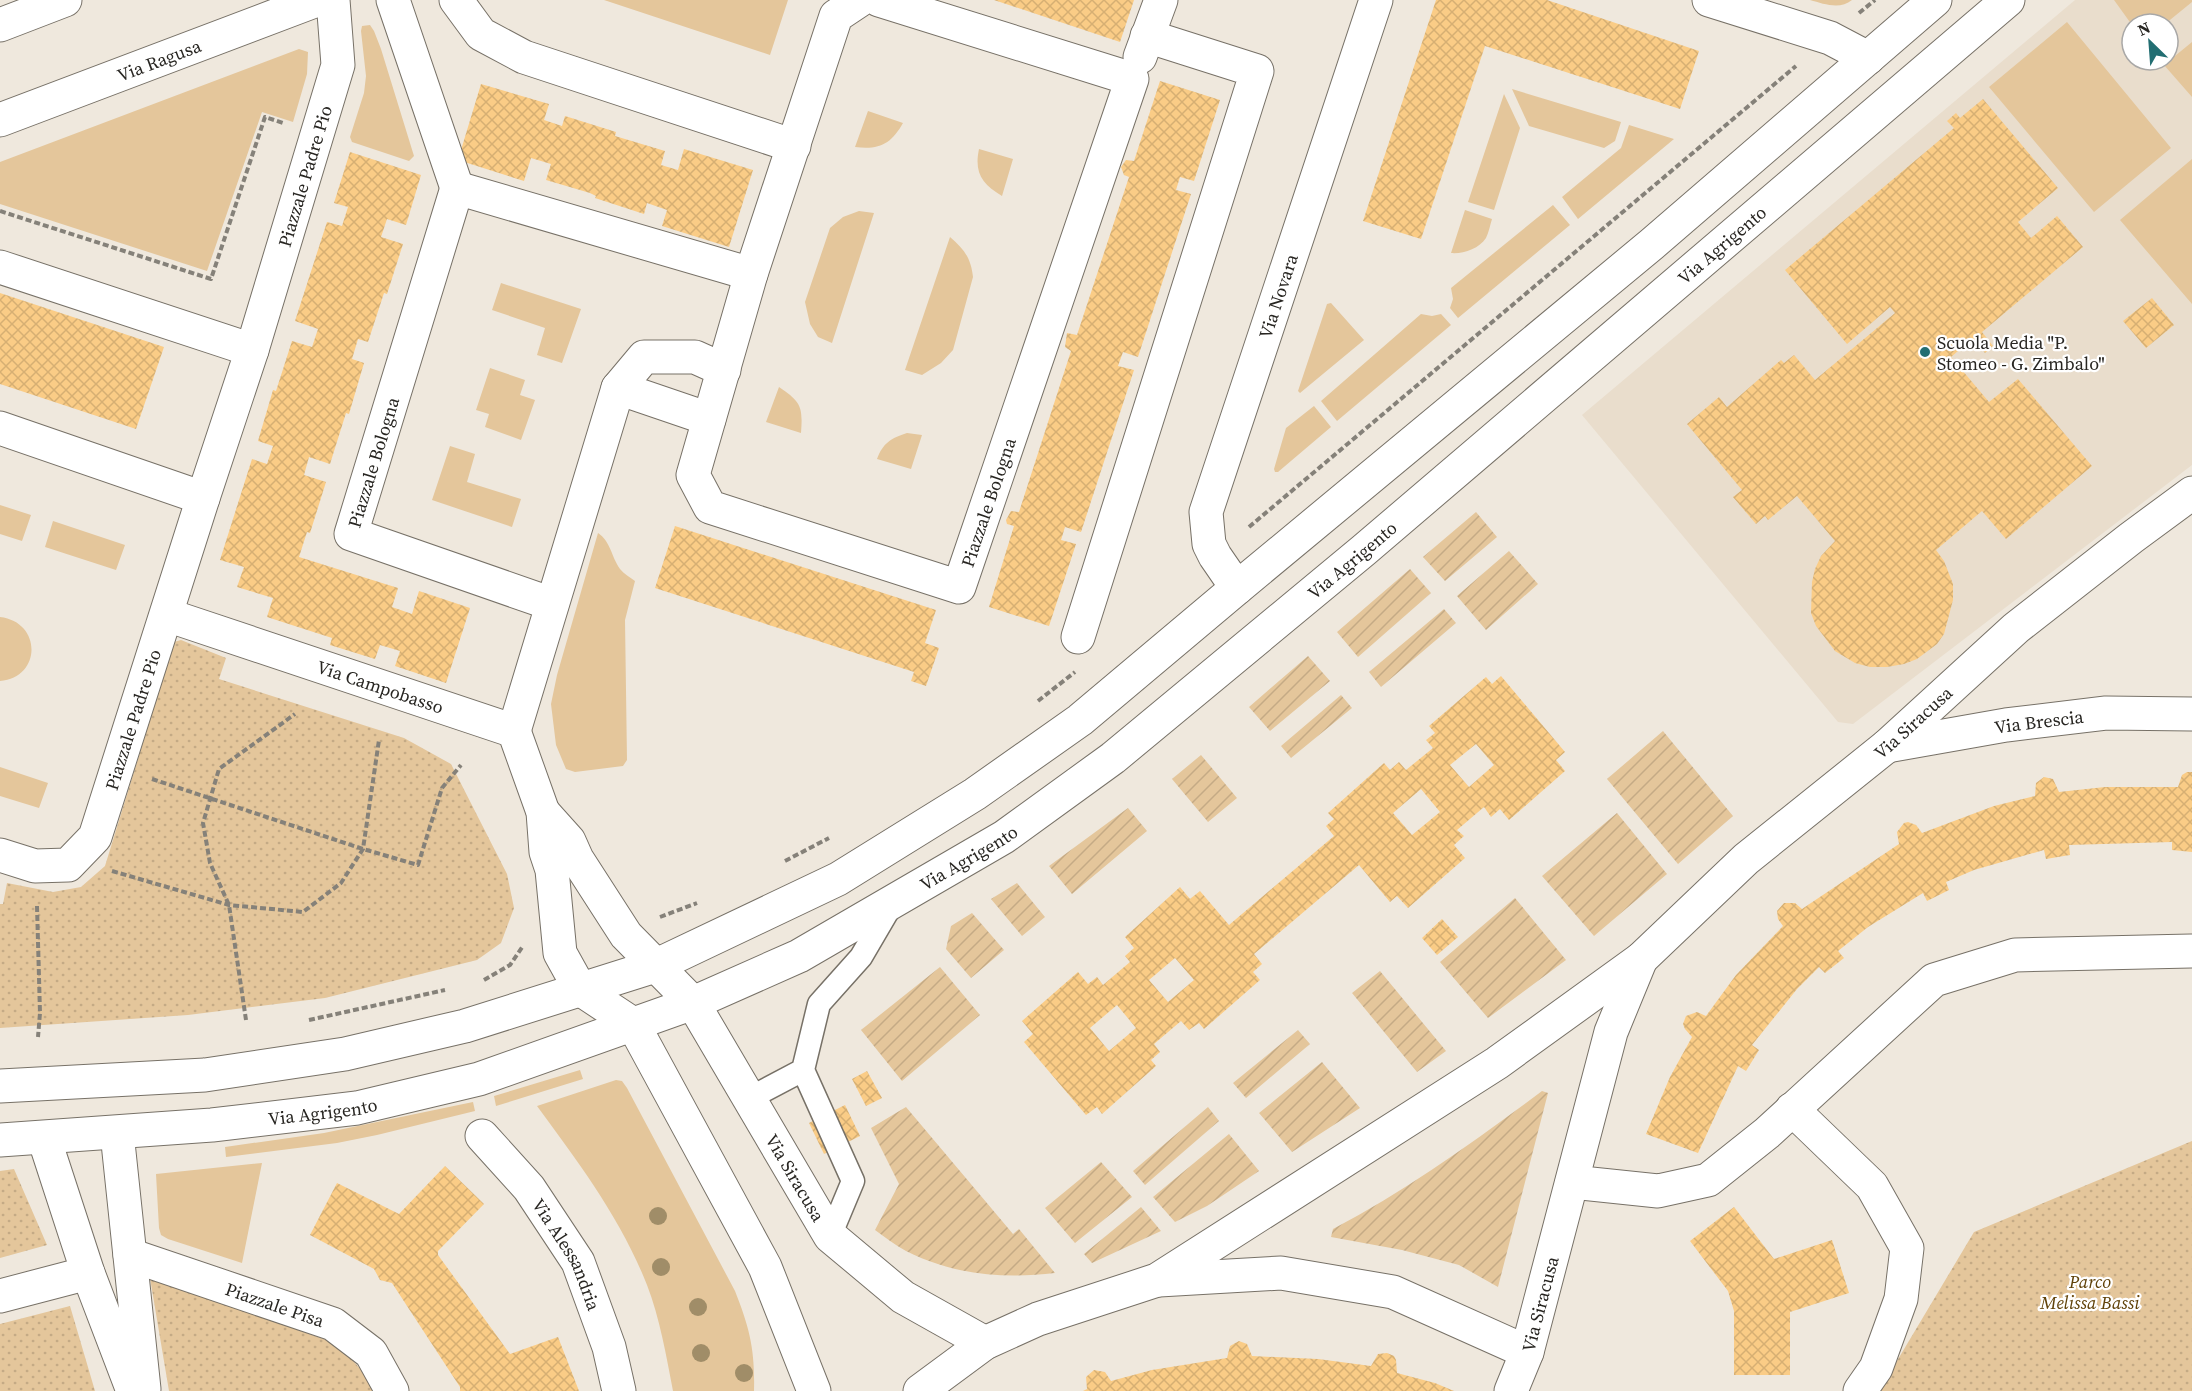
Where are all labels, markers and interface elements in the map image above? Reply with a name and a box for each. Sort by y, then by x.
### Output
north arrow [2120,12,2180,72]
text: N [2134,16,2154,41]
street label: Via Ragusa [113,32,205,87]
street label: Piazzale Padre Pio [271,102,338,250]
street label: Via Agrigento [1672,199,1772,290]
street label: Via Novara [1252,250,1304,342]
place label: Scuola Media "P. Stomeo - G. Zimbalo" [1937,330,2105,376]
marker: Scuola Media "P. Stomeo - G. Zimbalo" [1918,345,1932,359]
street label: Piazzale Bologna [341,393,405,531]
street label: Piazzale Bologna [954,433,1022,570]
street label: Via Agrigento [1302,515,1402,605]
street label: Piazzale Padre Pio [98,646,167,793]
street label: Via Campobasso [314,654,447,719]
street label: Via Siracusa [1868,680,1958,764]
street label: Via Brescia [1992,703,2086,739]
street label: Via Agrigento [915,819,1023,896]
street label: Via Agrigento [267,1091,380,1131]
street label: Via Siracusa [760,1129,832,1227]
street label: Via Alessandria [527,1193,607,1315]
street label: Via Siracusa [1515,1253,1564,1354]
park label: Parco Melissa Bassi [2039,1269,2140,1315]
street label: Piazzale Pisa [222,1276,328,1333]

